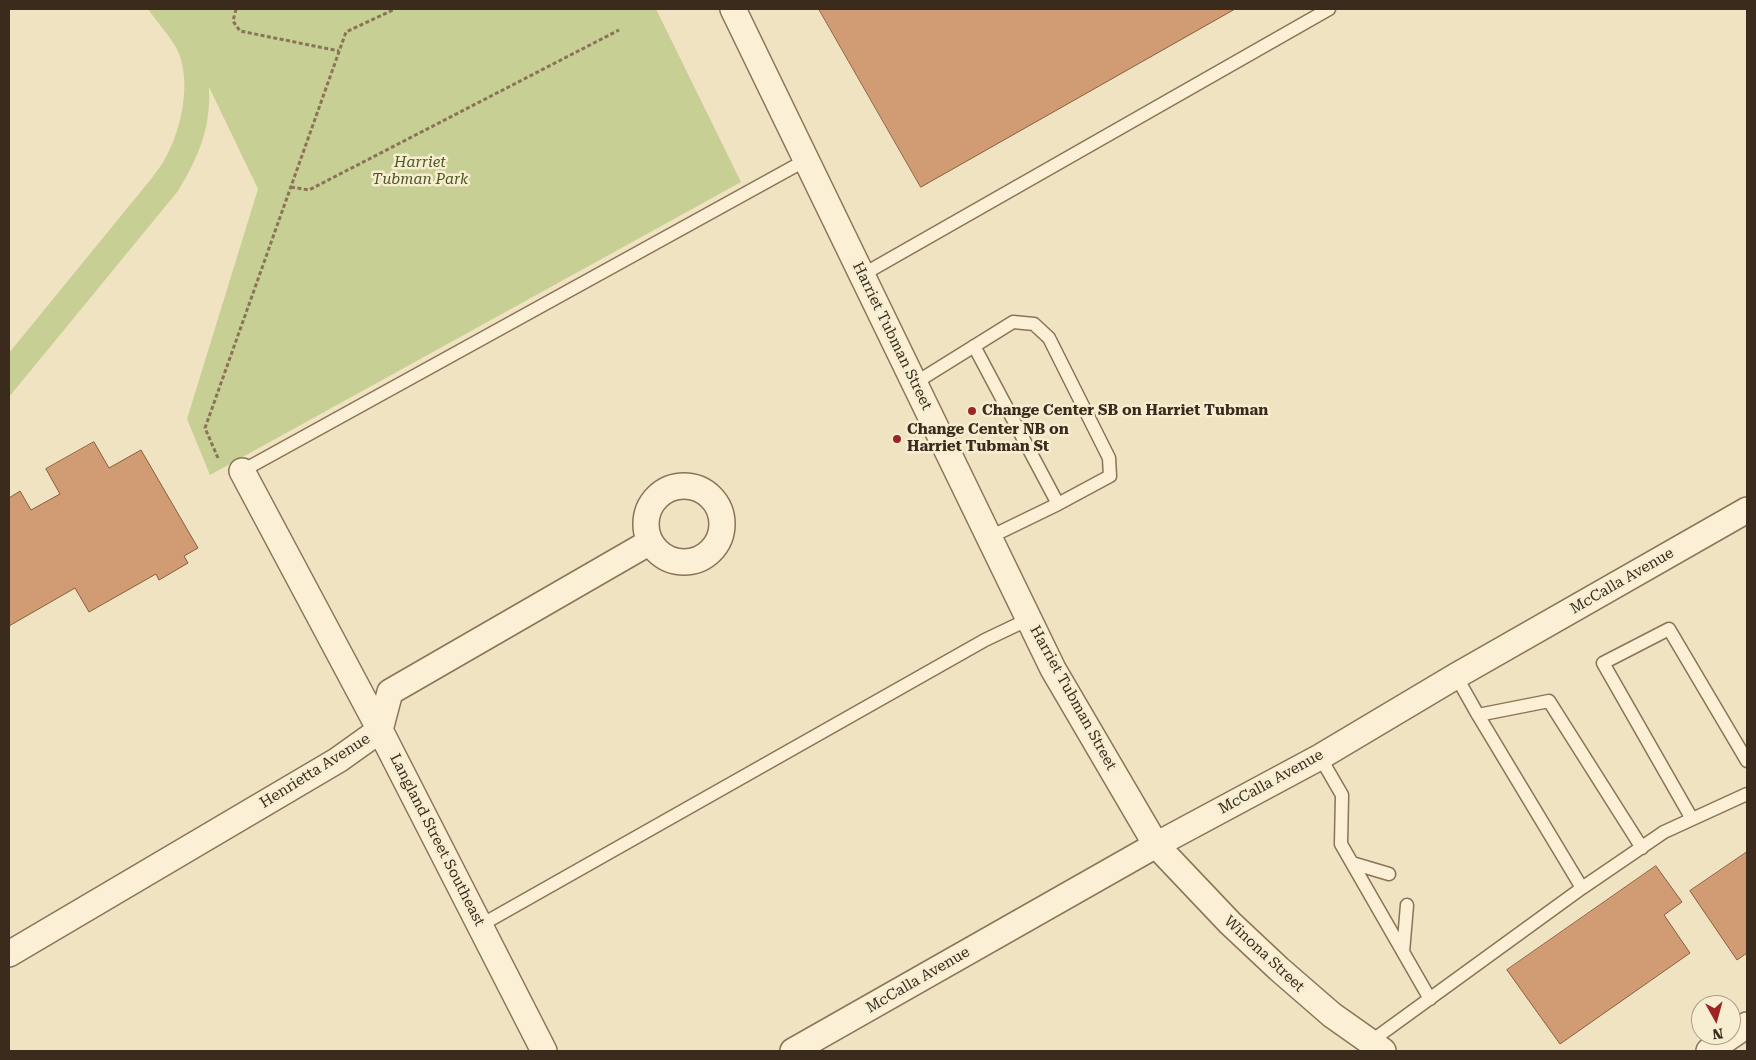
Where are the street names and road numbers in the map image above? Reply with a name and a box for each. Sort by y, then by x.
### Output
street label: Harriet Tubman Street [848,259,936,413]
street label: McCalla Avenue [1567,544,1677,618]
street label: Harriet Tubman Street [1026,623,1120,773]
street label: Henrietta Avenue [257,730,373,812]
street label: McCalla Avenue [1216,746,1326,818]
street label: Langland Street Southeast [386,751,488,929]
street label: Winona Street [1220,912,1308,996]
street label: McCalla Avenue [863,943,973,1017]

